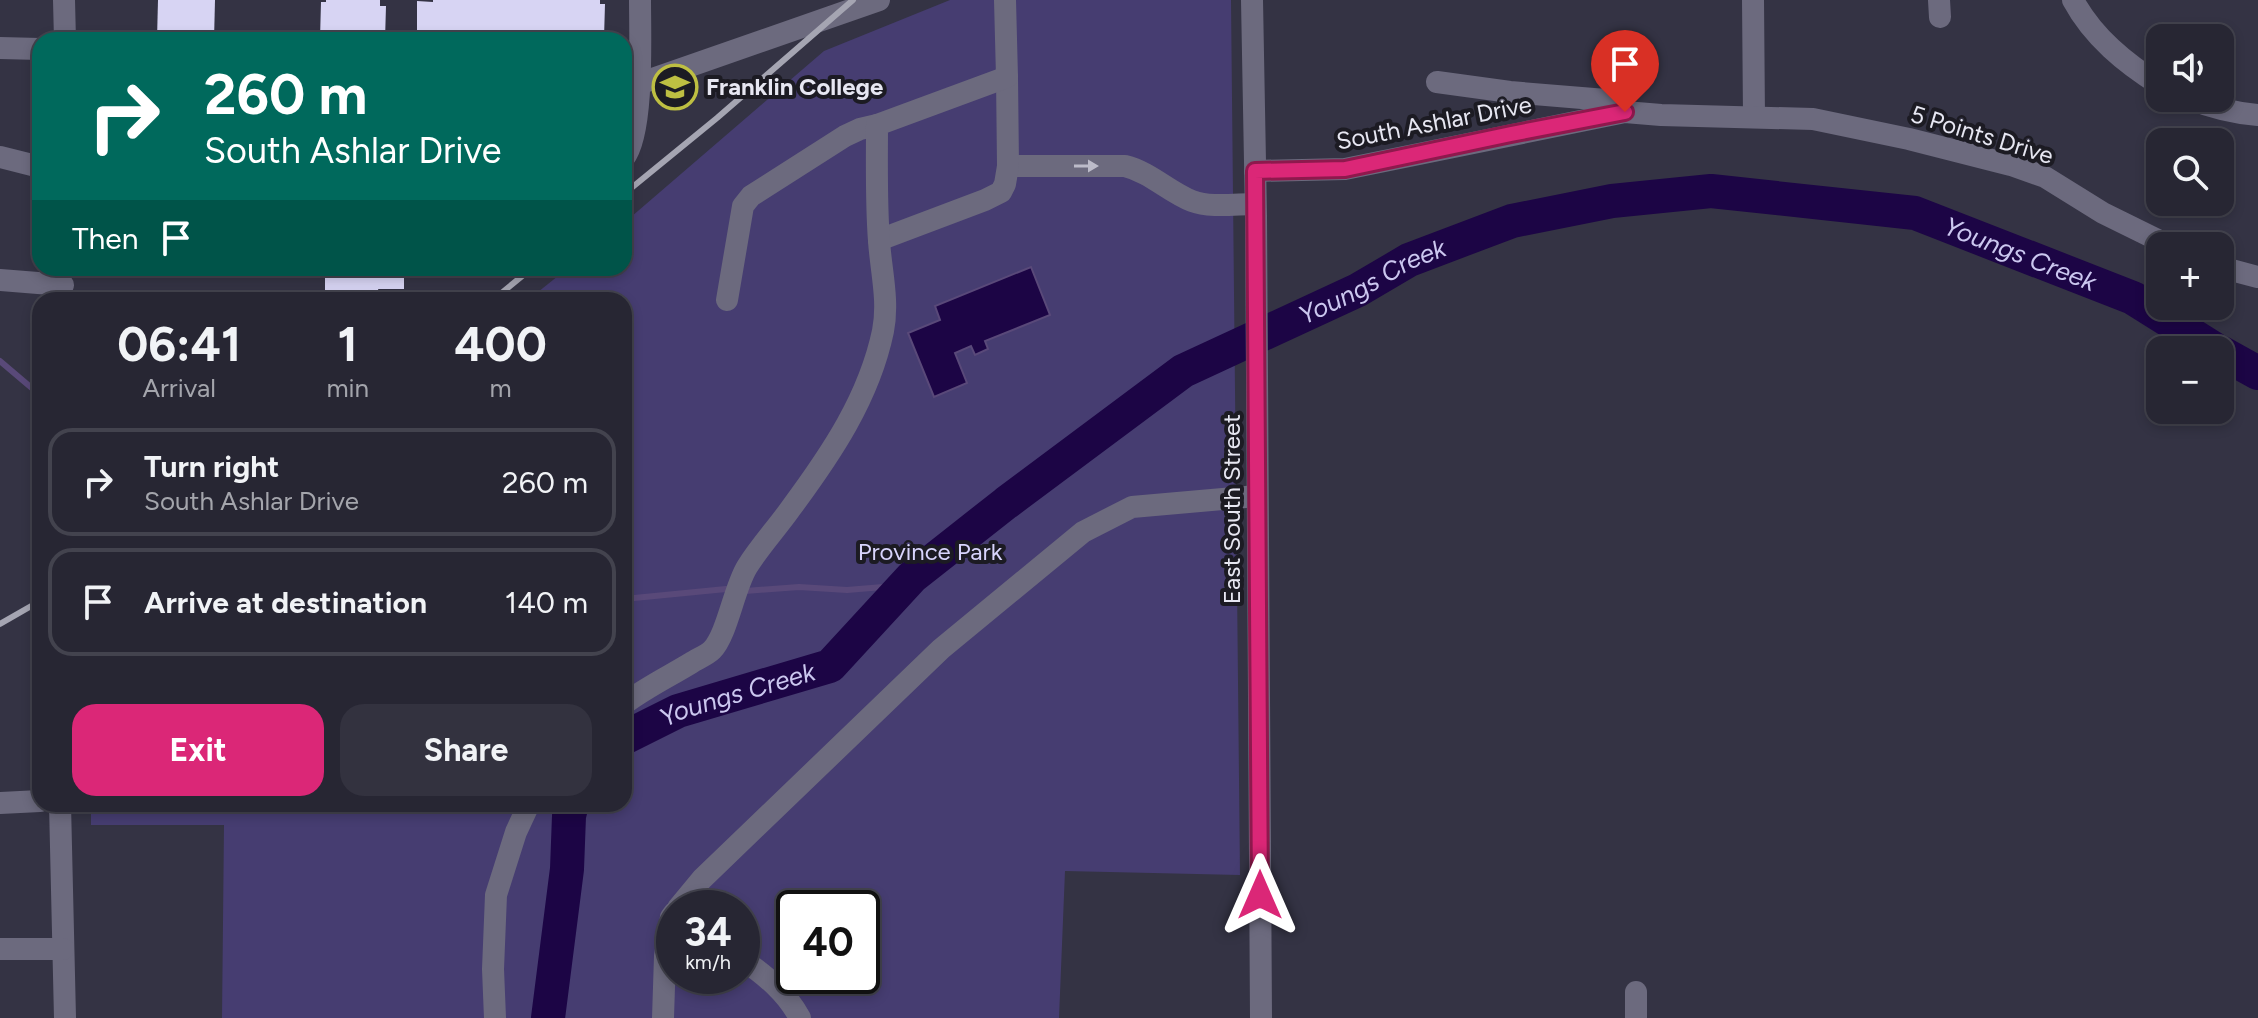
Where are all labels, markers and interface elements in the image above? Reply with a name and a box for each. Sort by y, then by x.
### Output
map controls [2146,24,2234,424]
button: sound [2146,24,2234,112]
pin [1591,30,1659,112]
icon: arrive [1603,42,1647,86]
text: 260 m [204,61,367,128]
school or university icon: Franklin College [651,63,699,111]
icon: right [72,64,176,168]
place label: Franklin College [706,72,883,101]
street label: South Ashlar Drive [1334,89,1534,156]
street label: 5 Points Drive [1907,99,2057,170]
button: search [2146,128,2234,216]
text: South Ashlar Drive [204,129,501,172]
one-way arrow [1074,160,1099,172]
water label: Youngs Creek [1939,210,2102,299]
icon: arrive [154,216,198,260]
text: Then [72,220,138,257]
water label: Youngs Creek [1294,231,1452,331]
button: + [2146,232,2234,320]
text: 06:41 [117,315,241,373]
text: 1 [338,315,358,373]
text: 400 [454,315,547,373]
button: − [2146,336,2234,424]
text: Arrival [142,372,216,404]
text: min [326,372,369,404]
text: m [489,372,512,404]
street label: East South Street [1217,414,1246,604]
text: Turn right [144,448,279,485]
icon: right [76,460,120,504]
text: 260 m [502,464,588,501]
text: South Ashlar Drive [144,485,359,517]
park label: Province Park [858,537,1003,566]
icon: arrive [76,580,120,624]
text: Arrive at destination [144,584,427,621]
text: 140 m [505,584,588,621]
water label: Youngs Creek [654,655,820,734]
button: Exit [72,704,324,796]
button: Share [340,704,592,796]
position arrow [1218,853,1302,937]
speed limit sign: 40 [776,890,880,994]
text: 34 [684,908,732,956]
text: km/h [685,950,731,974]

